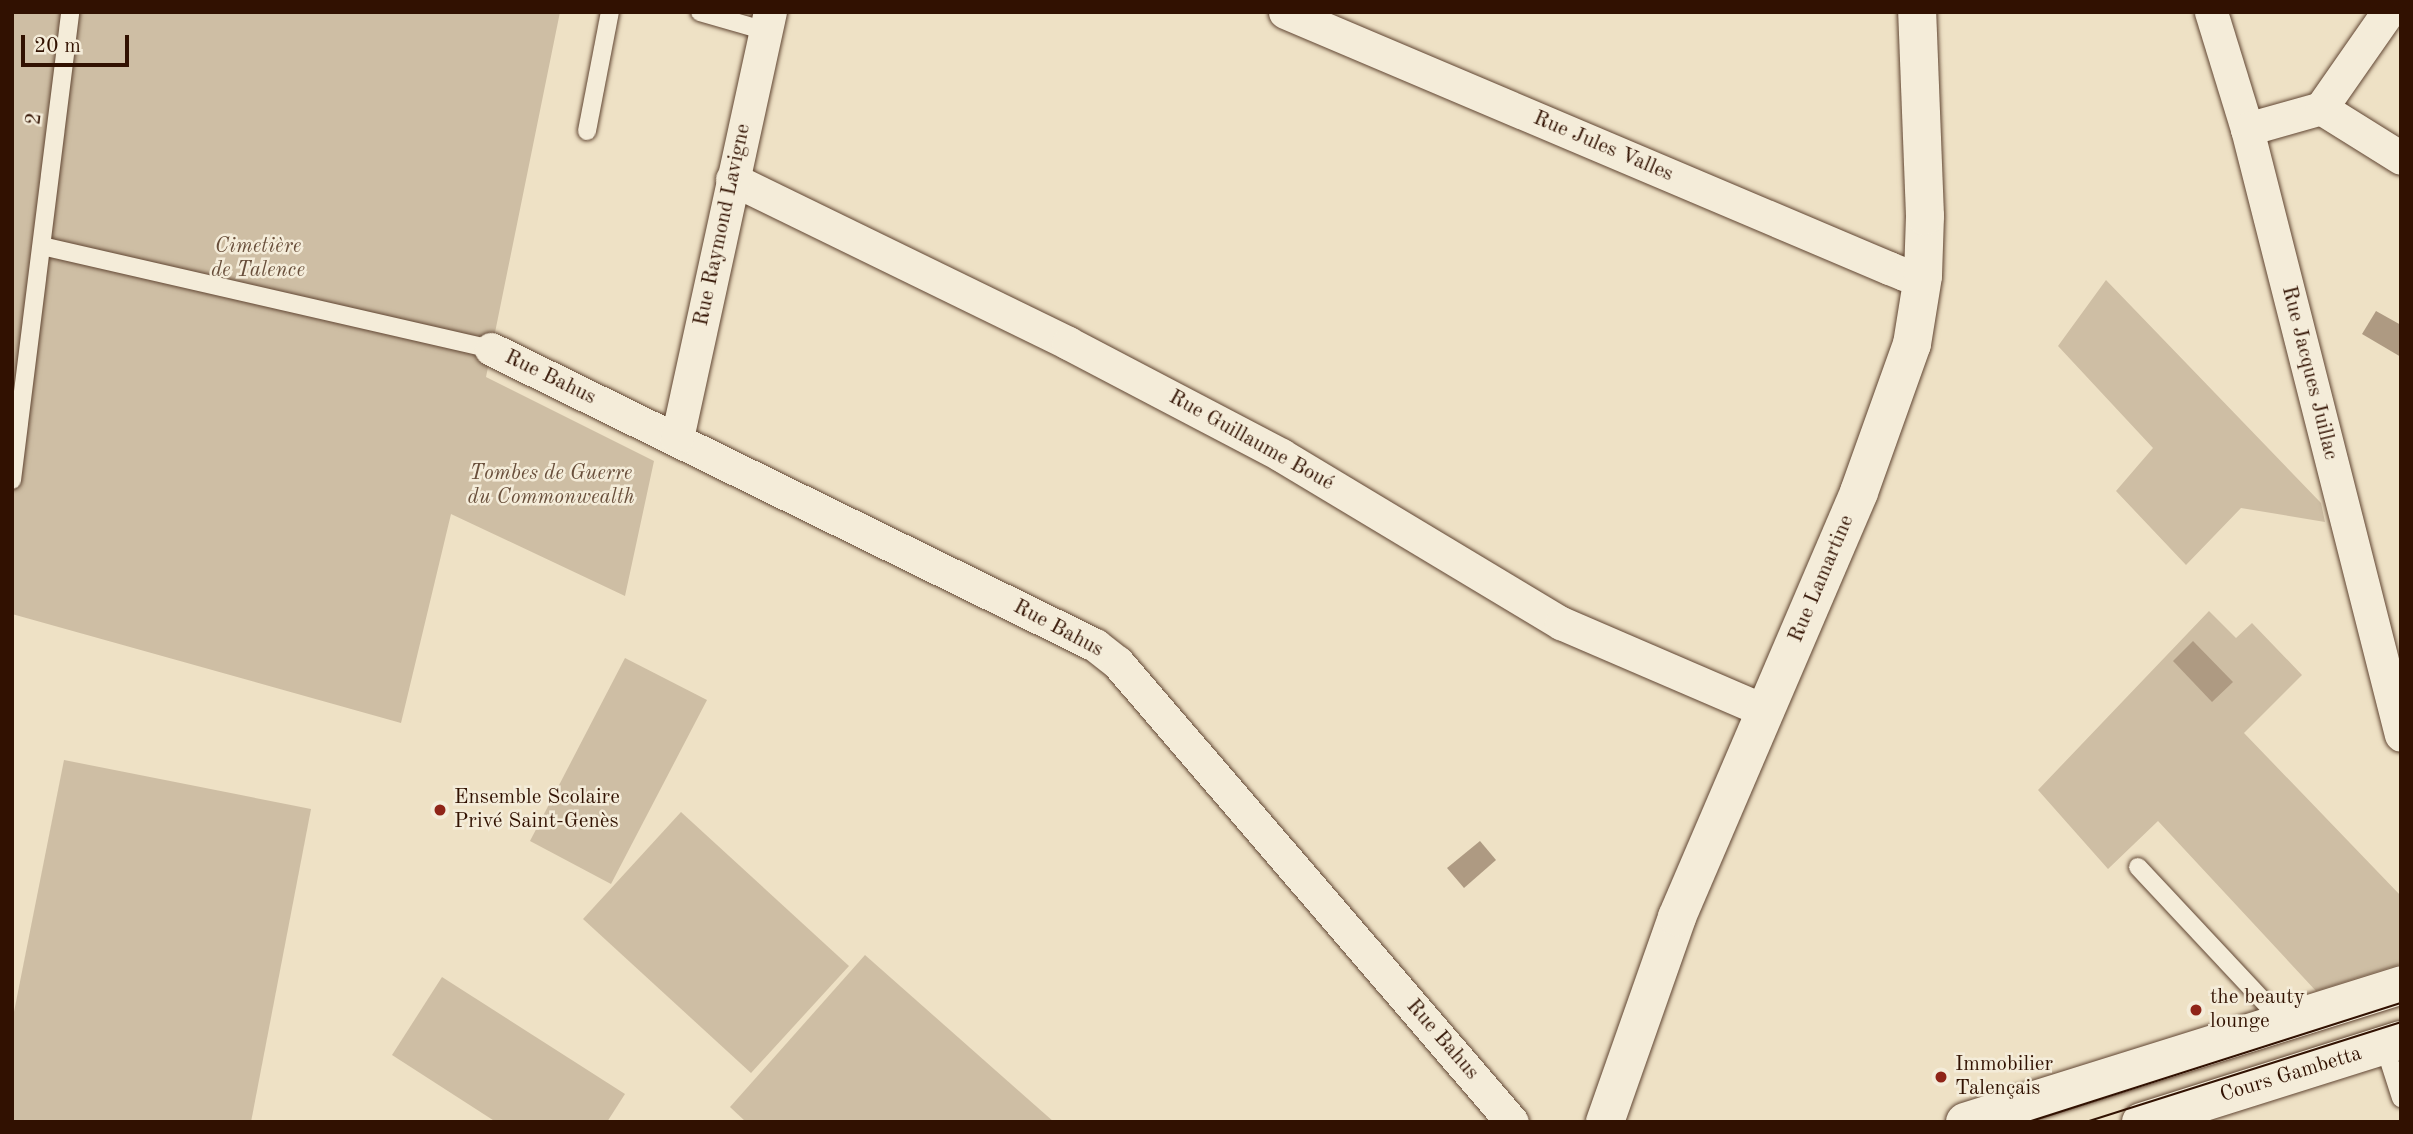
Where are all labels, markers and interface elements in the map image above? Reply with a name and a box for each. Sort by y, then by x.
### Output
scale bar [24,21,133,65]
text: 20 m [34,36,81,57]
street label: Rue Jules Valles [1529,106,1677,188]
street label: 2 [22,111,48,127]
street label: Rue Raymond Lavigne [689,122,757,328]
park label: Cimetière de Talence [211,234,305,284]
street label: Rue Jacques Juillac [2275,284,2343,462]
street label: Rue Bahus [500,345,600,411]
street label: Rue Guillaume Boué [1164,385,1338,497]
park label: Tombes de Guerre du Commonwealth [468,461,634,511]
street label: Rue Lamartine [1784,512,1860,646]
street label: Rue Bahus [1009,595,1107,663]
place label: Ensemble Scolaire Privé Saint-Genès [454,785,620,835]
marker: Ensemble Scolaire Privé Saint-Genès [432,802,448,818]
place label: the beauty lounge [2210,985,2305,1035]
street label: Rue Bahus [1400,995,1484,1085]
marker: the beauty lounge [2188,1002,2204,1018]
street label: Cours Gambetta [2217,1041,2365,1109]
place label: Immobilier Talençais [1955,1052,2053,1102]
marker: Immobilier Talençais [1933,1069,1949,1085]

